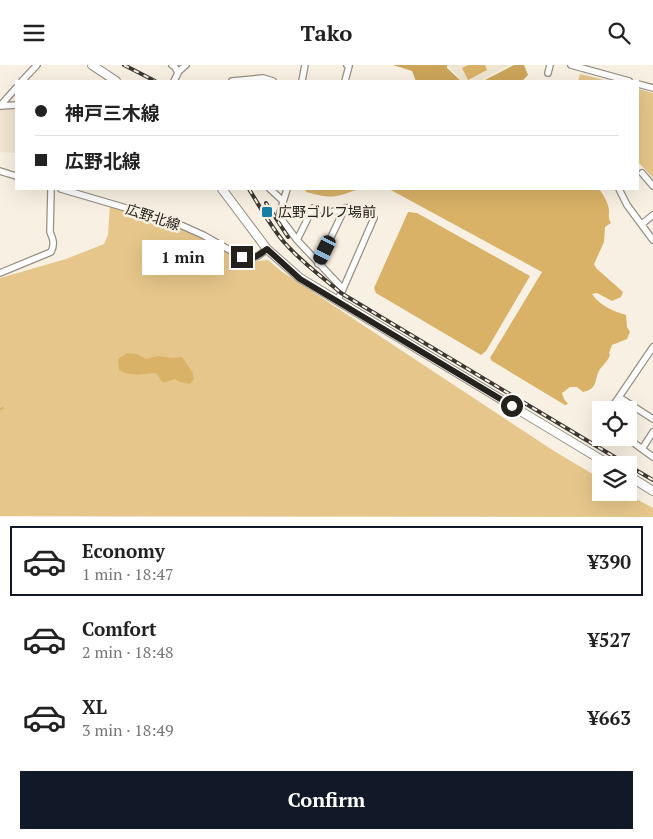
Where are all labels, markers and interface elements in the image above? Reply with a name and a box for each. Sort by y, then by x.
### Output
text: Tako [301,18,352,47]
icon: menu [20,19,48,47]
icon: search [605,19,633,47]
text: 神戸三木線 [65,100,160,125]
text: 広野北線 [65,148,141,173]
street label: 広野北線 [124,199,183,234]
place label: 広野ゴルフ場前 [278,202,376,221]
marker: 広野ゴルフ場前 [260,205,274,219]
car [311,233,338,267]
callout: 1 min [142,239,224,275]
text: 1 min [161,246,205,268]
route end [231,246,253,268]
route start [501,395,523,417]
map controls [592,401,637,501]
button: locate [592,401,637,446]
button: layers [592,456,637,501]
text: Economy [82,538,165,563]
icon: car [22,539,67,584]
text: ¥390 [588,549,631,574]
text: 1 min · 18:47 [82,563,174,585]
text: Comfort [82,616,157,641]
icon: car [22,617,67,662]
text: ¥527 [588,627,631,652]
text: 2 min · 18:48 [82,641,174,663]
text: XL [82,694,107,719]
icon: car [22,695,67,740]
text: ¥663 [588,705,631,730]
text: 3 min · 18:49 [82,719,174,741]
button: Confirm [20,771,633,829]

